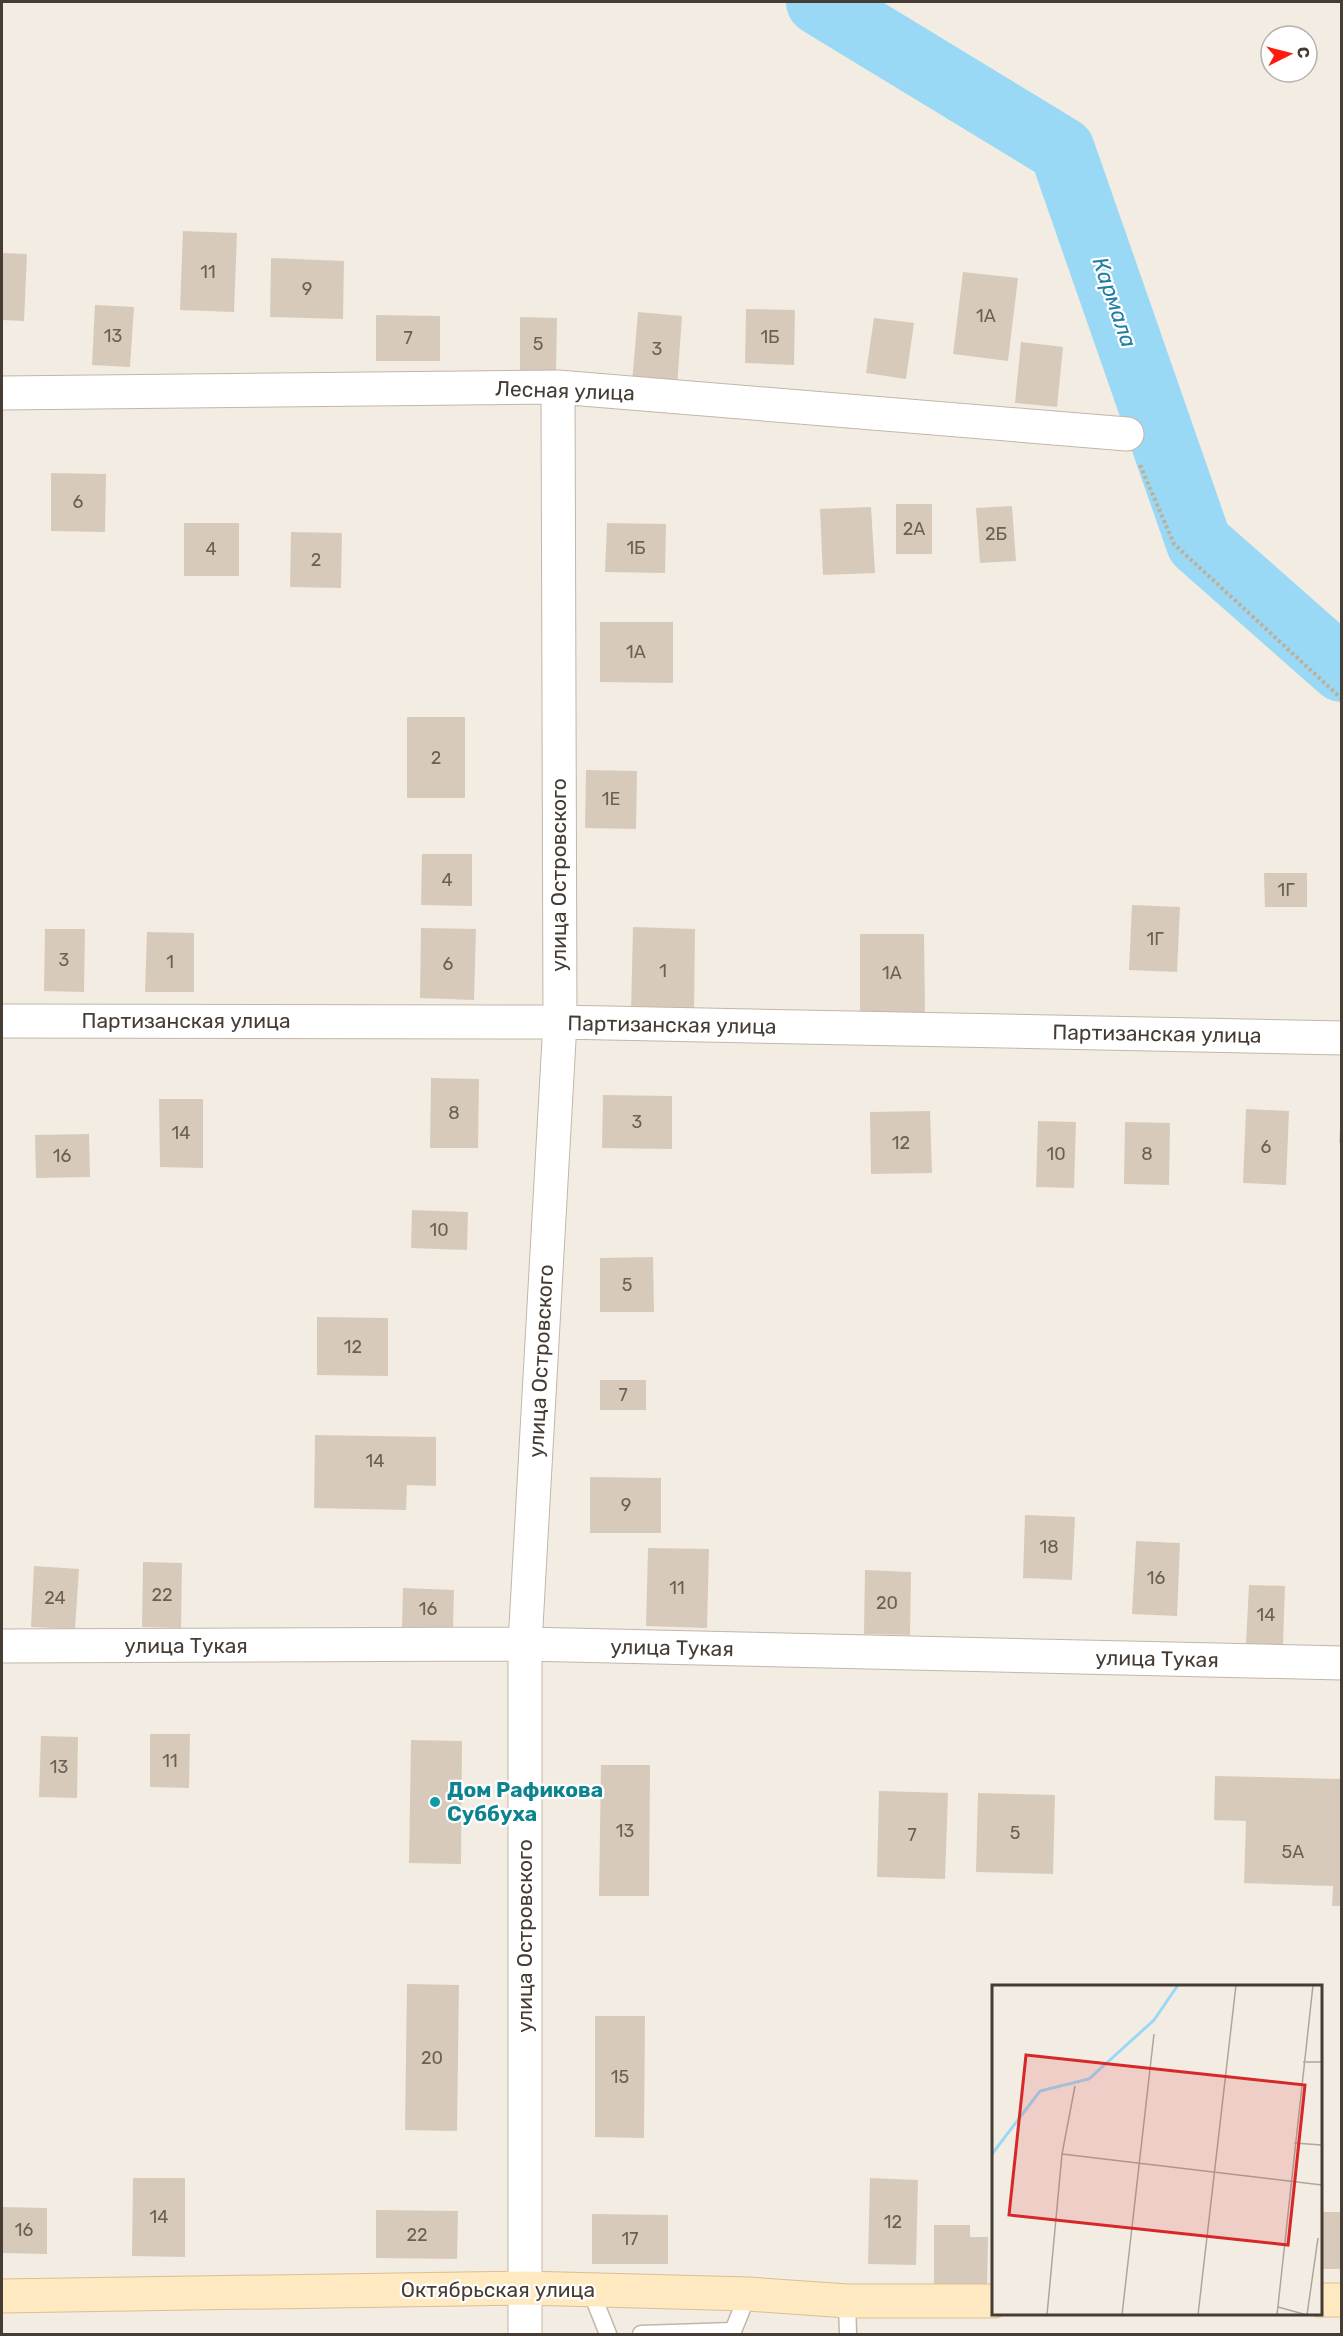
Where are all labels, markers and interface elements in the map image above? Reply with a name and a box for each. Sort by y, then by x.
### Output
north arrow [1259,24,1319,84]
text: С [1293,46,1313,59]
water label: Кармала [1086,253,1143,351]
house number: 11 [200,261,216,283]
house number: 9 [302,278,312,300]
house number: 1А [976,305,996,327]
house number: 13 [104,325,122,347]
house number: 1Б [760,326,780,348]
house number: 7 [403,327,413,349]
house number: 5 [533,333,543,355]
house number: 3 [652,338,662,360]
street label: Лесная улица [495,376,635,405]
house number: 6 [73,491,84,513]
house number: 2А [903,518,925,540]
house number: 2Б [985,523,1007,545]
house number: 1Б [626,537,646,559]
house number: 4 [205,538,217,560]
house number: 2 [311,549,321,571]
house number: 1А [626,641,646,663]
house number: 2 [431,747,441,769]
street label: улица Островского [546,778,571,972]
house number: 1Е [602,788,620,810]
house number: 4 [441,869,453,891]
house number: 1Г [1277,879,1295,901]
house number: 1Г [1146,928,1164,950]
house number: 3 [59,949,69,971]
house number: 1 [166,951,174,973]
house number: 6 [443,953,454,975]
house number: 1 [659,960,667,982]
house number: 1А [882,962,902,984]
street label: Партизанская улица [81,1008,291,1033]
street label: Партизанская улица [567,1010,777,1039]
street label: Партизанская улица [1052,1019,1262,1048]
house number: 8 [448,1102,460,1124]
house number: 3 [632,1111,642,1133]
house number: 14 [172,1122,190,1144]
house number: 12 [892,1132,910,1154]
house number: 6 [1261,1136,1272,1158]
house number: 10 [1046,1143,1066,1165]
house number: 8 [1141,1143,1153,1165]
house number: 16 [53,1145,71,1167]
house number: 10 [429,1219,449,1241]
street label: улица Островского [523,1264,558,1458]
house number: 5 [622,1274,632,1296]
house number: 12 [344,1336,362,1358]
house number: 7 [618,1384,628,1406]
house number: 14 [366,1450,384,1472]
house number: 9 [621,1494,631,1516]
house number: 18 [1039,1536,1059,1558]
house number: 16 [1147,1567,1165,1589]
house number: 11 [669,1577,685,1599]
house number: 22 [151,1584,173,1606]
house number: 24 [44,1587,66,1609]
house number: 20 [876,1592,898,1614]
house number: 16 [419,1598,437,1620]
house number: 14 [1257,1604,1275,1626]
street label: улица Тукая [124,1633,248,1658]
street label: улица Тукая [610,1634,734,1661]
street label: улица Тукая [1095,1645,1219,1672]
house number: 11 [162,1750,178,1772]
house number: 13 [50,1756,68,1778]
place label: Дом Рафикова Суббуха [447,1777,603,1826]
marker: Дом Рафикова Суббуха [428,1795,442,1809]
house number: 13 [616,1820,634,1842]
house number: 5 [1010,1822,1020,1844]
house number: 7 [907,1824,917,1846]
street label: улица Островского [512,1839,537,2033]
house number: 5А [1282,1841,1304,1863]
inset map [992,1985,1322,2315]
house number: 20 [421,2047,443,2069]
house number: 15 [611,2066,629,2088]
house number: 14 [150,2206,168,2228]
house number: 12 [884,2211,902,2233]
house number: 16 [15,2219,33,2241]
house number: 22 [406,2224,428,2246]
house number: 17 [622,2228,638,2250]
street label: Октябрьская улица [401,2277,595,2302]

